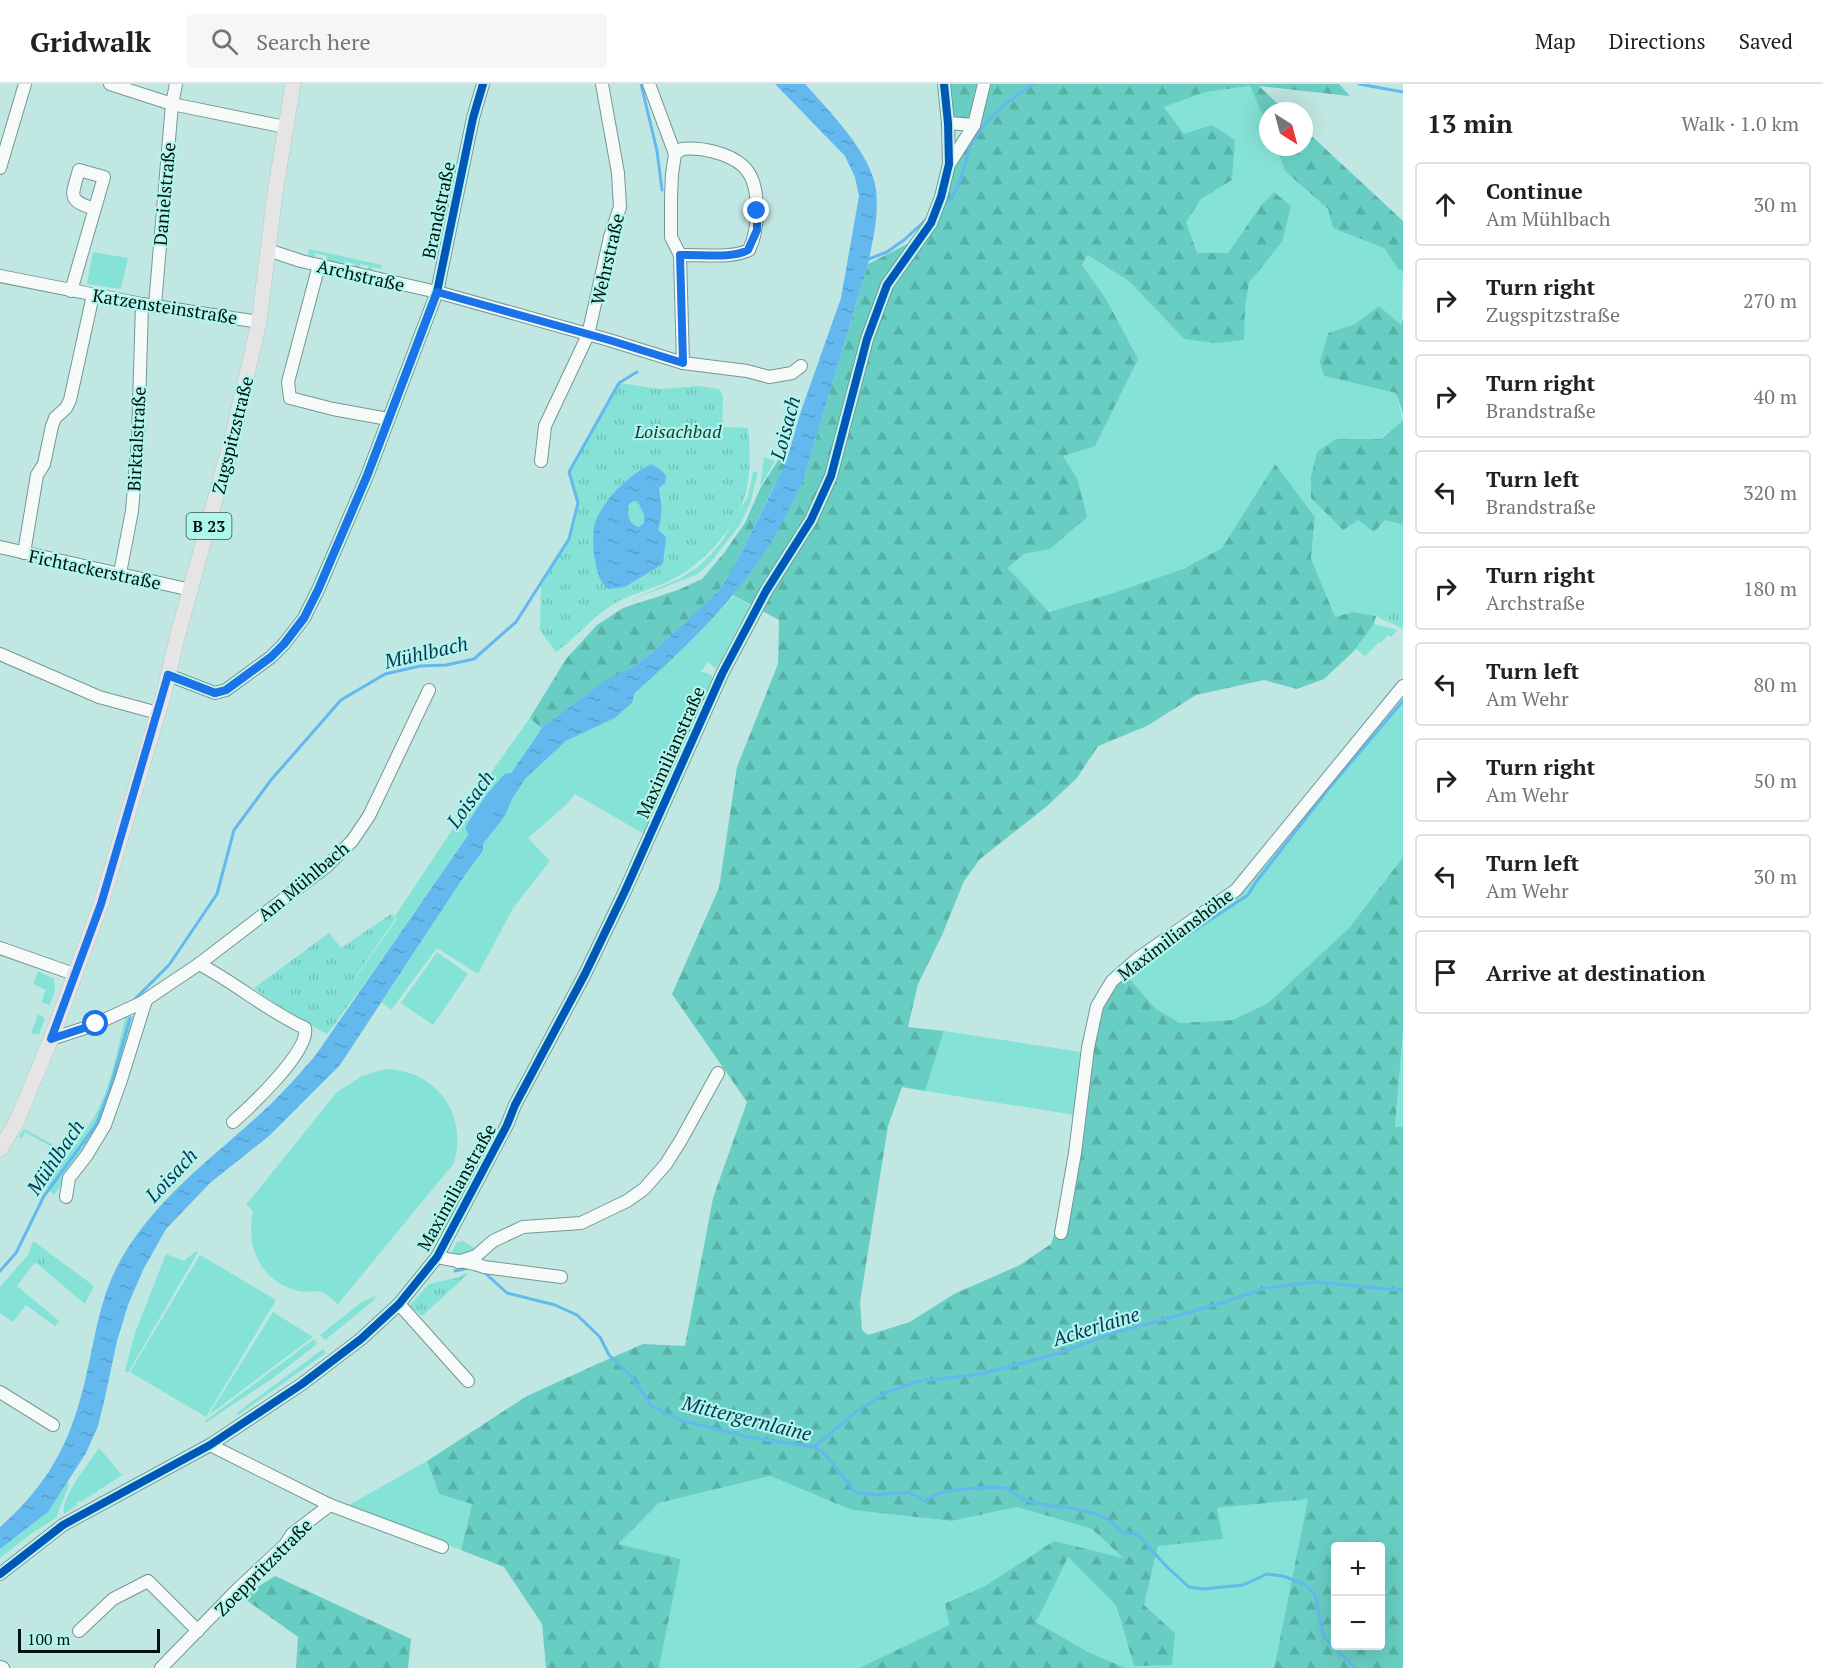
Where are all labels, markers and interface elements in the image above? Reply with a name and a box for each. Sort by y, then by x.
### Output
search box [187,14,607,68]
text: Gridwalk [30,23,151,60]
icon: search [208,25,241,58]
text: Search here [256,27,371,56]
text: Map [1535,27,1576,55]
text: Directions [1609,27,1706,55]
text: Saved [1739,27,1793,55]
north arrow [1259,102,1313,156]
text: 13 min [1427,106,1513,140]
text: Walk · 1.0 km [1681,110,1799,137]
street label: Danielstraße [148,141,180,247]
street label: Brandstraße [416,159,460,261]
text: Continue [1486,176,1583,205]
icon: ahead [1429,188,1462,221]
text: 30 m [1754,191,1797,218]
route end [743,197,769,223]
text: Am Mühlbach [1486,205,1610,232]
street label: Wehrstraße [585,211,629,307]
street label: Archstraße [315,253,407,297]
text: Turn right [1486,272,1595,301]
street label: Katzensteinstraße [91,283,239,329]
icon: right [1429,284,1462,317]
text: 270 m [1743,287,1797,314]
text: Zugspitzstraße [1486,301,1620,328]
text: Turn right [1486,368,1595,397]
street label: Zugspitzstraße [206,374,258,496]
icon: right [1429,380,1462,413]
text: 40 m [1754,383,1797,410]
street label: Birktalstraße [121,386,151,492]
water label: Loisach [763,393,806,464]
text: Brandstraße [1486,397,1596,424]
park label: Loisachbad [633,419,722,443]
text: Turn left [1486,464,1579,493]
icon: left [1429,476,1462,509]
text: 320 m [1743,479,1797,506]
text: Brandstraße [1486,493,1596,520]
road number: B 23 [186,513,232,539]
street label: Fichtackerstraße [27,543,163,595]
text: Turn right [1486,560,1595,589]
icon: right [1429,572,1462,605]
text: 180 m [1743,575,1797,602]
text: Archstraße [1486,589,1585,616]
water label: Mühlbach [381,629,470,675]
text: Turn left [1486,656,1579,685]
icon: left [1429,668,1462,701]
text: 80 m [1754,671,1797,698]
street label: Maximilianstraße [630,682,710,822]
text: Am Wehr [1486,685,1569,712]
text: Turn right [1486,752,1595,781]
icon: right [1429,764,1462,797]
water label: Loisach [439,765,500,834]
text: 50 m [1754,767,1797,794]
text: Am Wehr [1486,781,1569,808]
street label: Am Mühlbach [252,836,354,926]
text: Turn left [1486,848,1579,877]
icon: left [1429,860,1462,893]
text: 30 m [1754,863,1797,890]
text: Am Wehr [1486,877,1569,904]
street label: Maximilianshöhe [1112,883,1238,985]
icon: arrive [1429,956,1462,989]
text: Arrive at destination [1486,958,1705,987]
route start [82,1010,108,1036]
water label: Mühlbach [19,1114,90,1201]
street label: Maximilianstraße [411,1119,501,1255]
water label: Loisach [138,1142,203,1209]
water label: Ackerlaine [1048,1300,1143,1352]
water label: Mittergernlaine [679,1389,815,1447]
street label: Zoeppritzstraße [209,1513,317,1621]
map controls [1331,1542,1385,1650]
button: + [1331,1542,1385,1596]
button: − [1331,1596,1385,1650]
scale bar [18,1626,160,1654]
text: 100 m [27,1628,70,1650]

